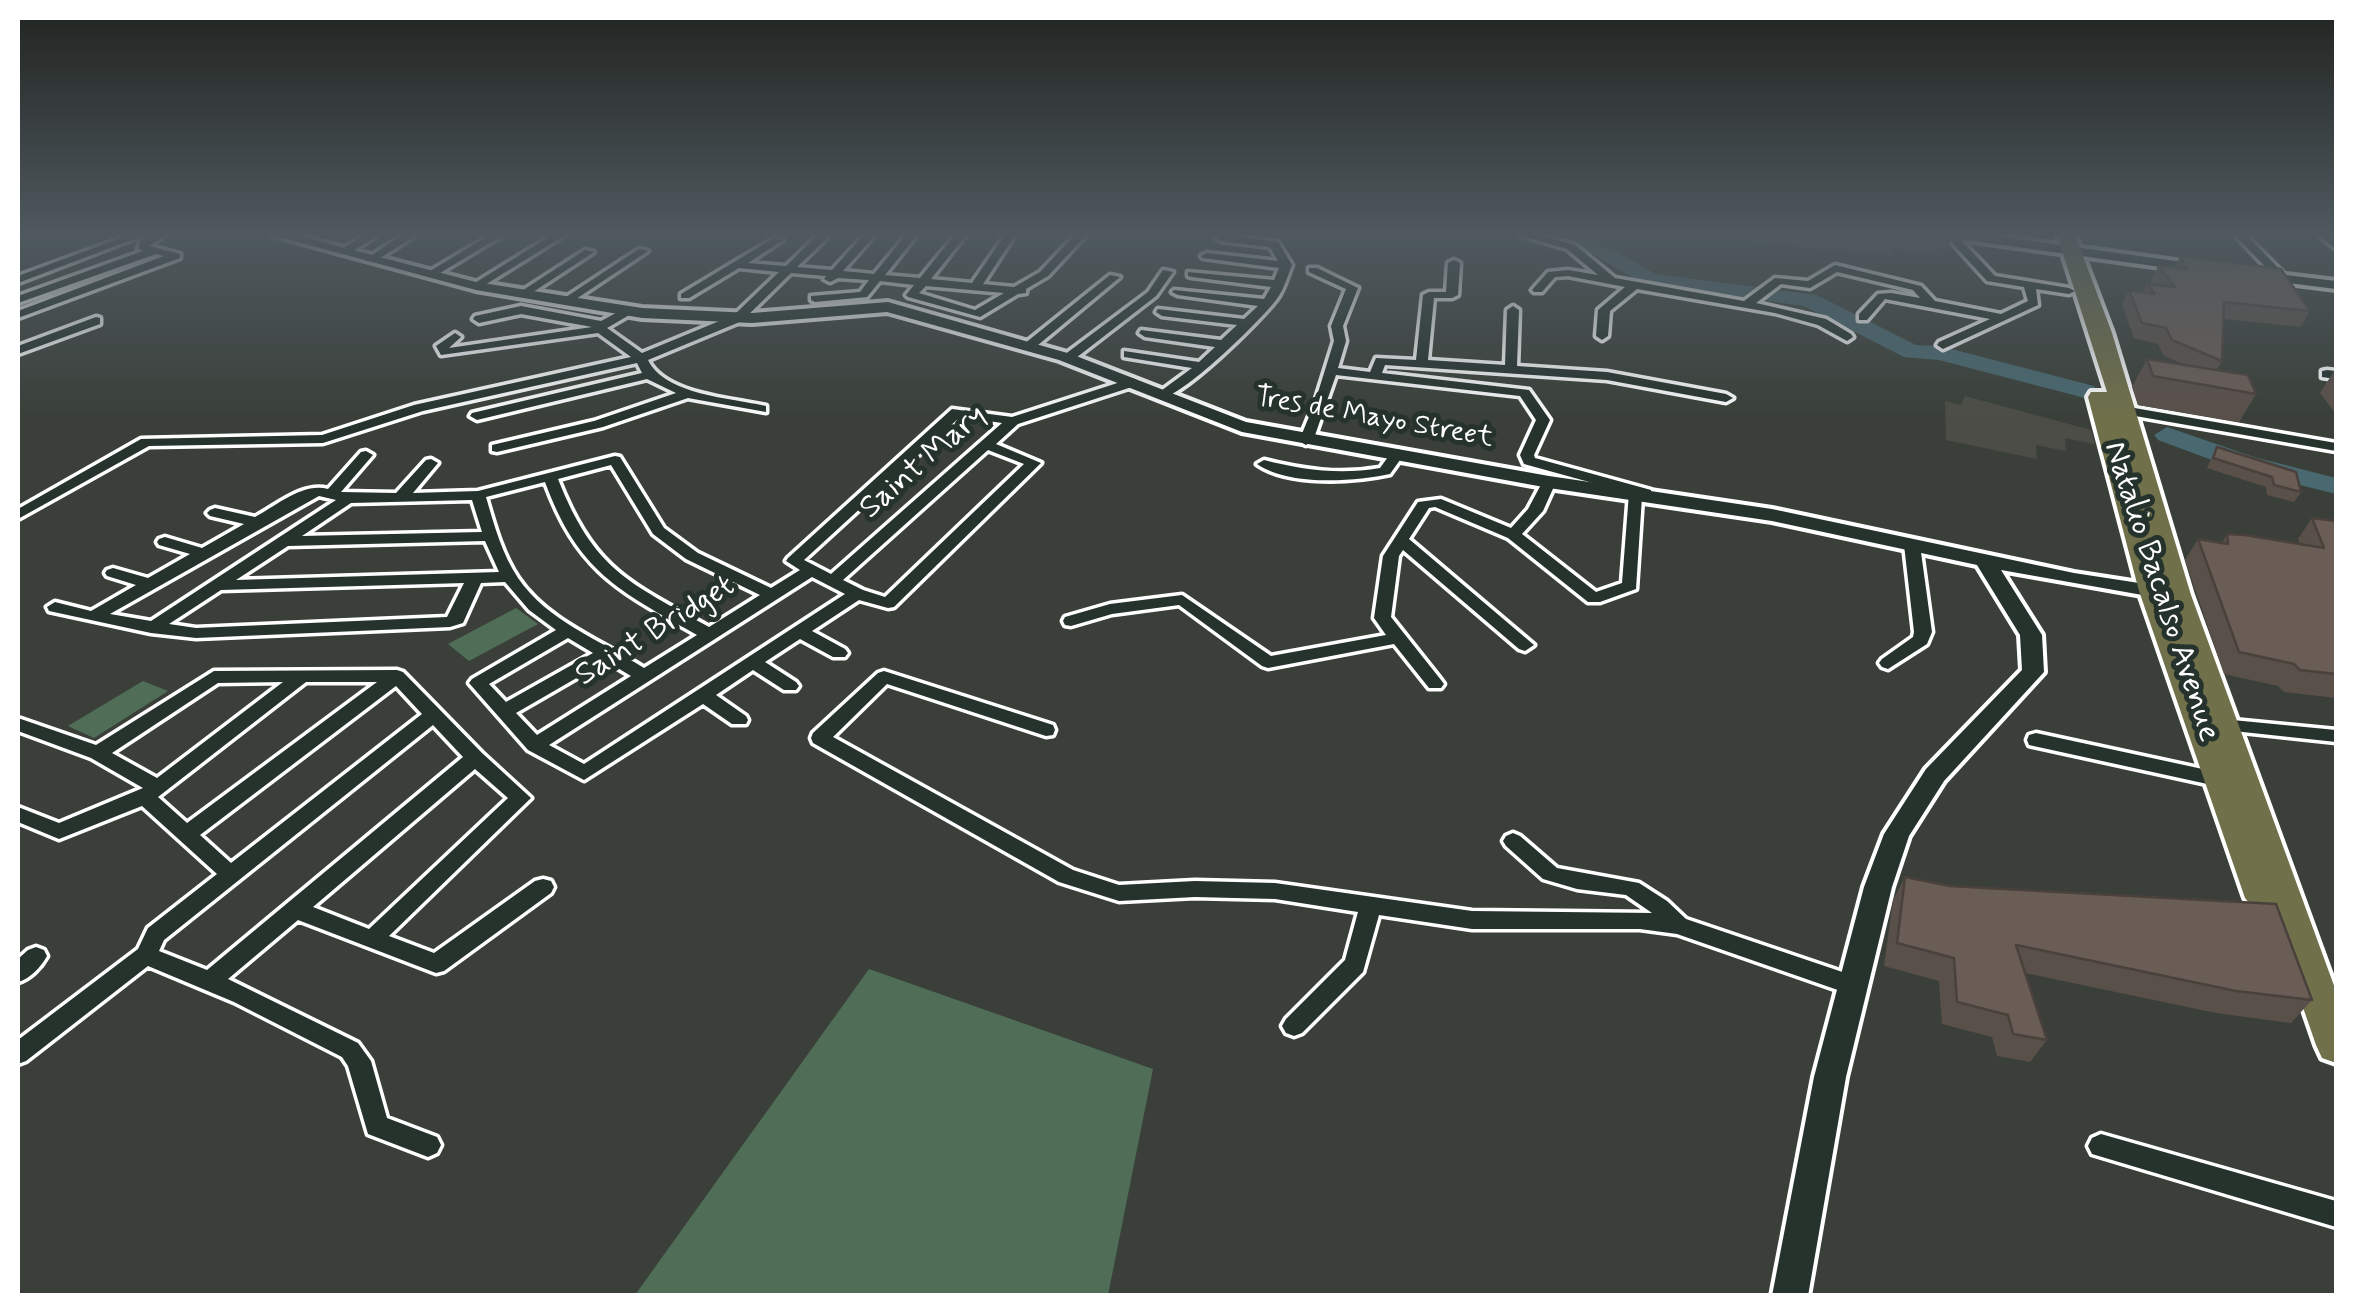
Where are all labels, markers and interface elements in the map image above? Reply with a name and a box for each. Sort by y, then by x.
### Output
street label: Tres de Mayo Street [1252,382,1496,456]
street label: Saint Mary [853,397,995,529]
street label: Natalio Bacalso Avenue [2093,437,2227,747]
street label: Saint Bridget [569,568,743,696]

